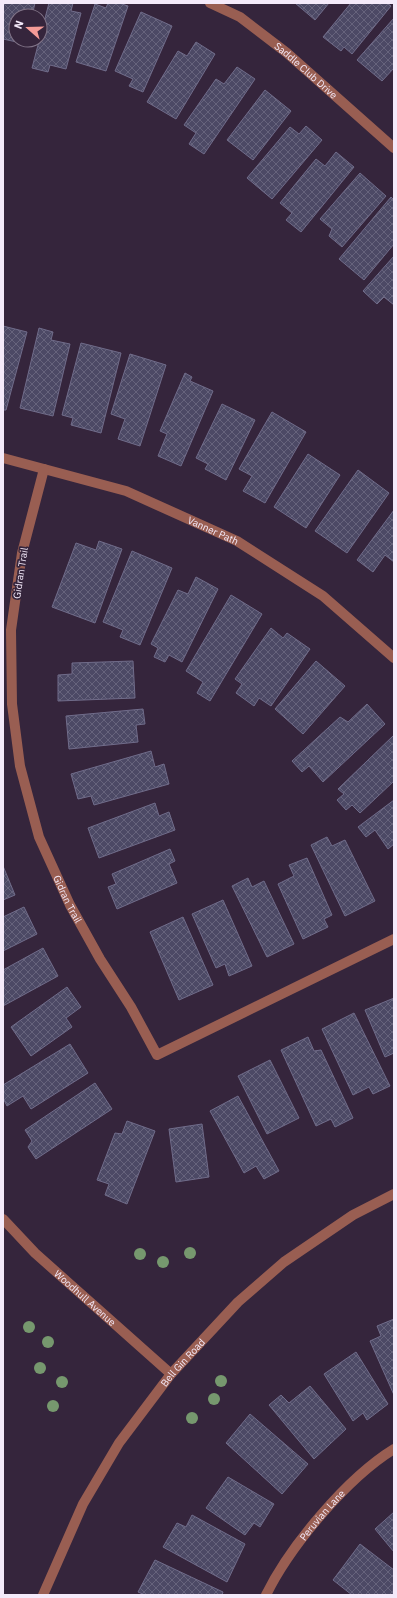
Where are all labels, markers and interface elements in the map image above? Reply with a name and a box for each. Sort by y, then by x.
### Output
north arrow [8,8,48,48]
text: N [11,18,27,31]
street label: Saddle Club Drive [272,40,340,102]
street label: Vanner Path [185,514,241,548]
street label: Gidran Trail [10,546,31,600]
street label: Gidran Trail [50,873,85,926]
street label: Woodhull Avenue [51,1267,119,1329]
street label: Bell Gin Road [158,1336,208,1389]
street label: Peruvian Lane [297,1487,348,1543]

